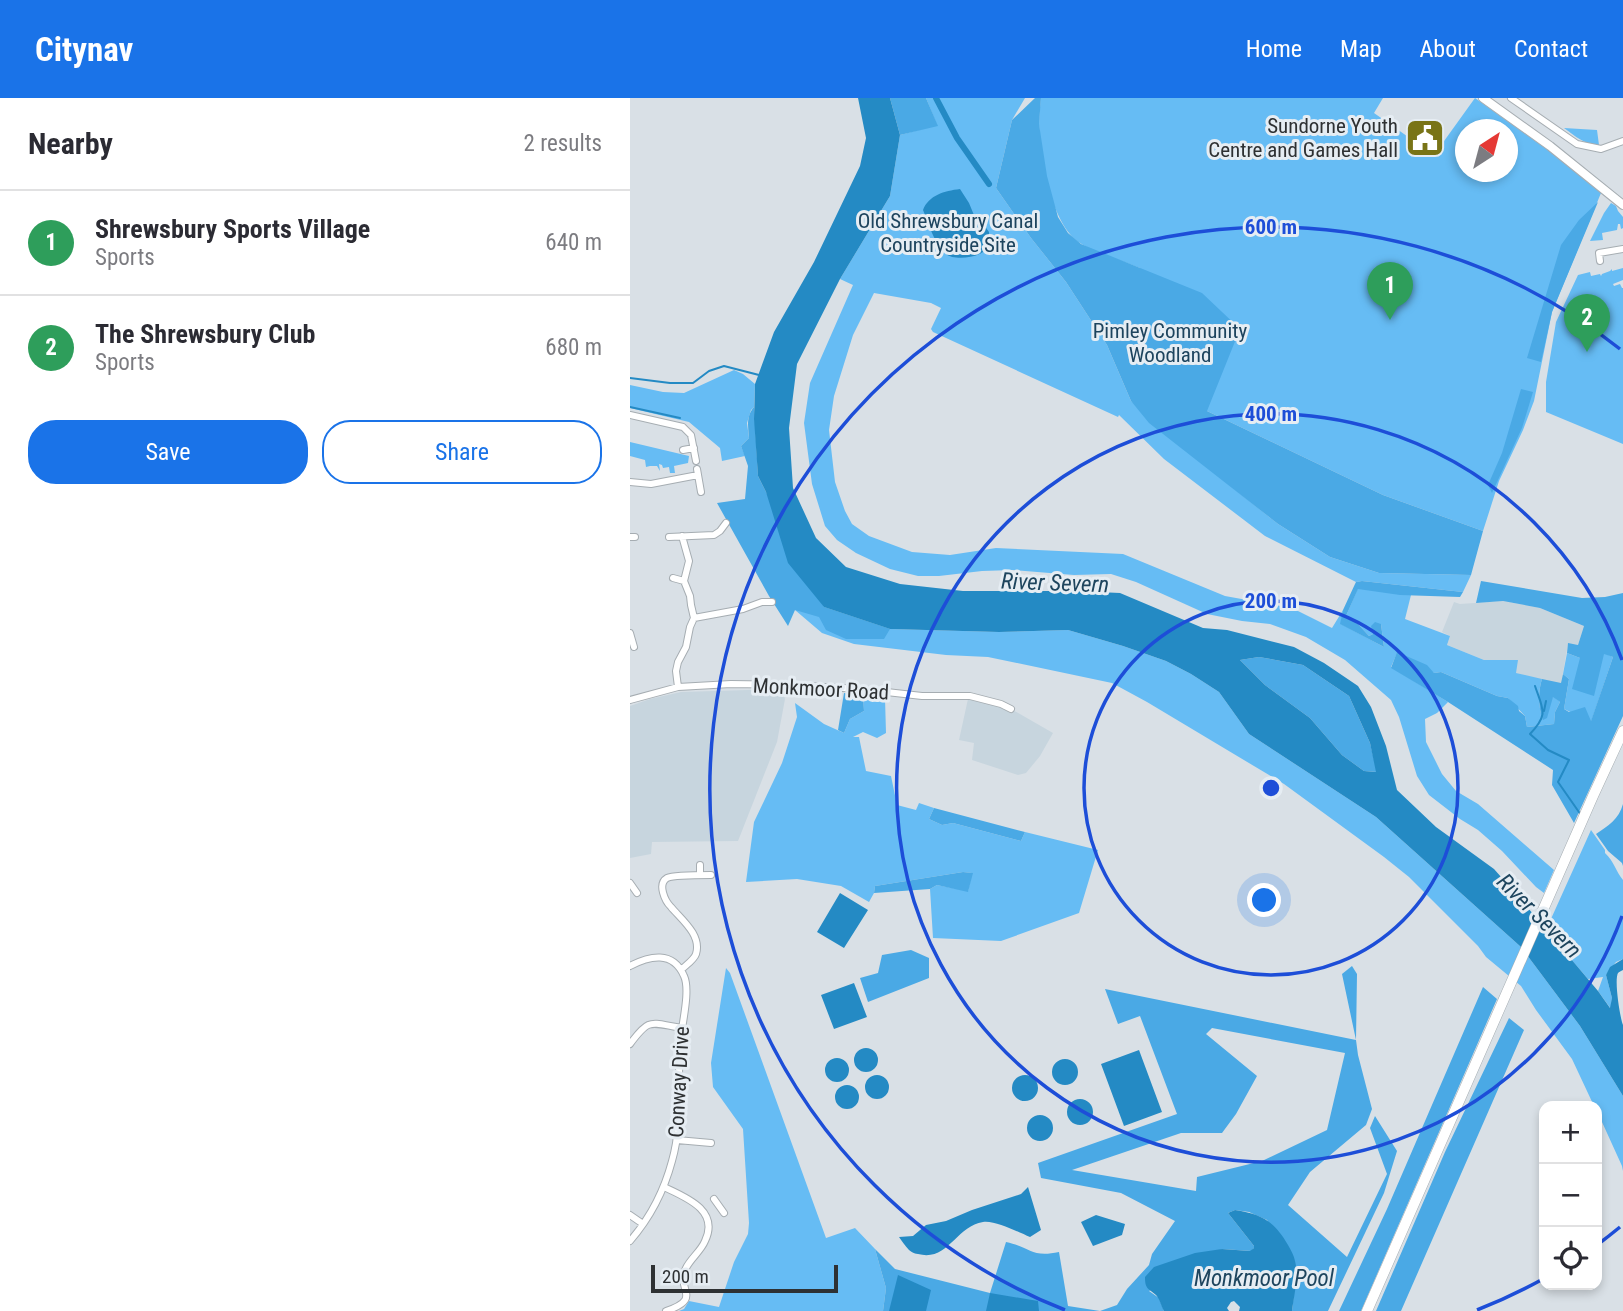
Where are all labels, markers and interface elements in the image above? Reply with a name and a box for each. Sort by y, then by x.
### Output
text: Citynav [35,30,133,69]
text: Home [1246,35,1302,63]
text: Map [1340,35,1382,63]
text: About [1420,35,1476,63]
text: Contact [1514,35,1588,63]
place label: Sundorne Youth Centre and Games Hall [1208,114,1398,162]
public building icon: Sundorne Youth Centre and Games Hall [1404,117,1446,159]
north arrow [1455,119,1518,182]
text: Nearby [28,126,113,161]
text: 2 results [524,130,602,157]
park label: Old Shrewsbury Canal Countryside Site [858,209,1038,257]
text: Shrewsbury Sports Village [95,214,370,244]
text: 600 m [1245,215,1297,239]
text: 1 [45,229,57,256]
text: 640 m [545,229,602,256]
text: Sports [95,244,155,271]
pin: 1 [1367,262,1413,320]
pin: 2 [1564,294,1610,352]
text: The Shrewsbury Club [95,319,315,349]
park label: Pimley Community Woodland [1093,319,1248,367]
text: 2 [45,334,57,361]
text: 680 m [545,334,602,361]
text: Sports [95,349,155,376]
text: 400 m [1245,402,1297,426]
button: Save [28,420,308,484]
button: Share [322,420,602,484]
water label: River Severn [1000,568,1110,598]
text: 200 m [1245,589,1297,613]
street label: Monkmoor Road [752,673,890,705]
centre of rings [1259,776,1283,800]
water label: River Severn [1491,868,1587,964]
your location [1247,883,1281,917]
street label: Conway Drive [664,1025,694,1138]
map controls [1539,1101,1602,1290]
button: + [1539,1101,1602,1164]
button: − [1539,1164,1602,1227]
button: locate [1539,1227,1602,1290]
scale bar [651,1262,838,1294]
text: 200 m [662,1265,709,1288]
water label: Monkmoor Pool [1194,1265,1335,1292]

